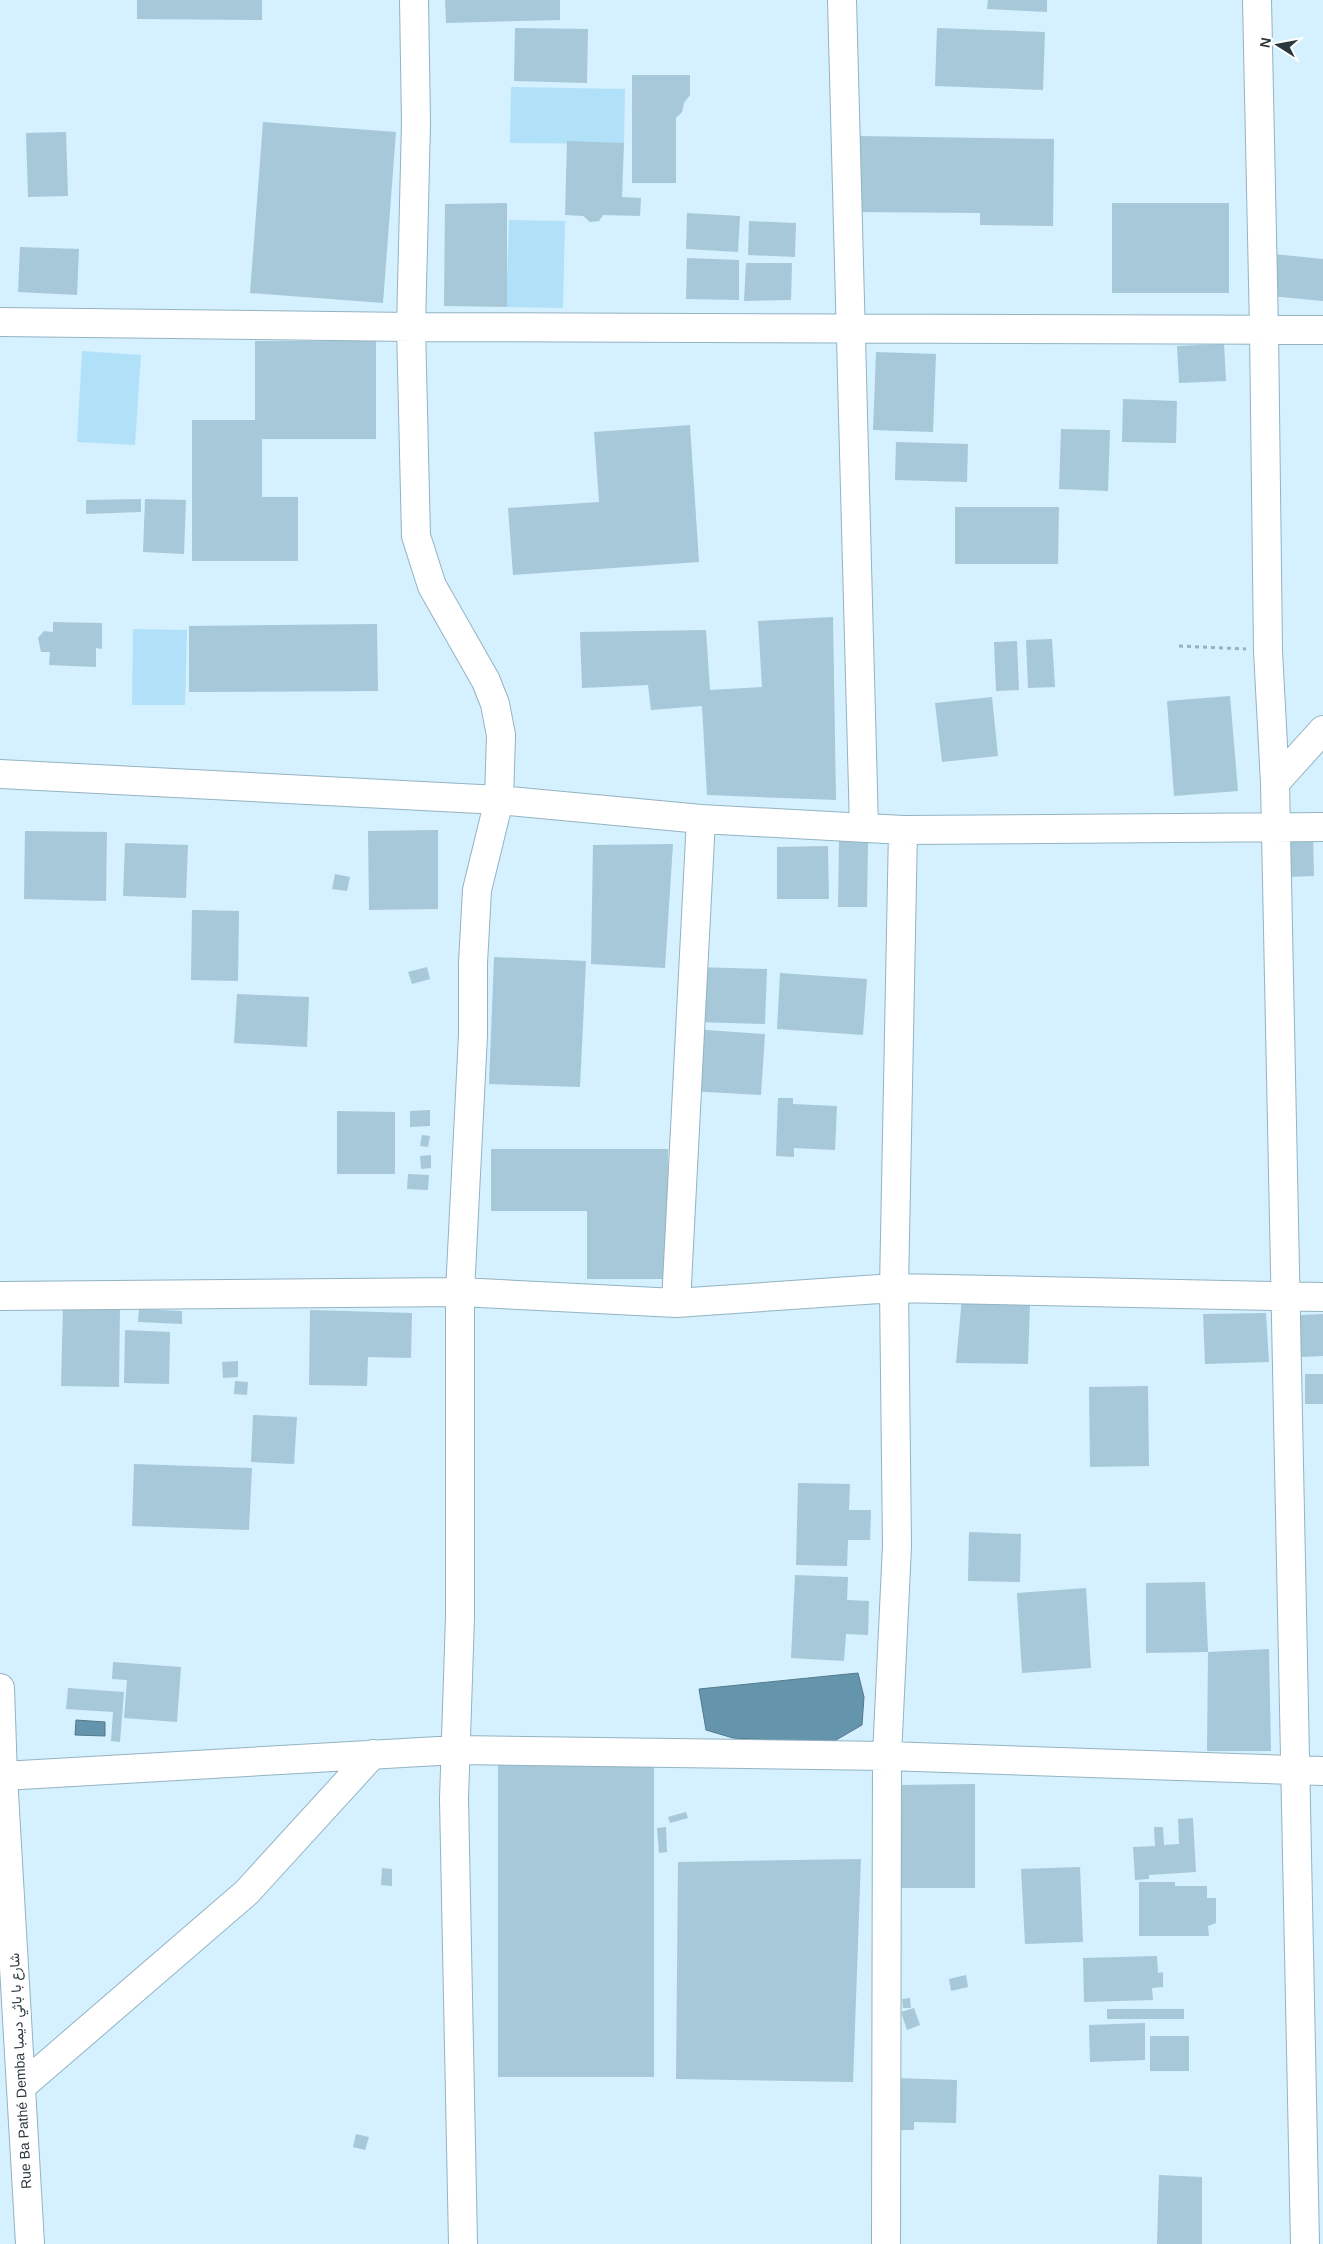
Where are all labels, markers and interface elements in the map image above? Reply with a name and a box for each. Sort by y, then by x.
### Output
north arrow [1253,20,1303,70]
text: N [1256,36,1274,49]
street label: Rue Ba Pathé Demba شارع با باثي ديمبا [6,1952,38,2190]

